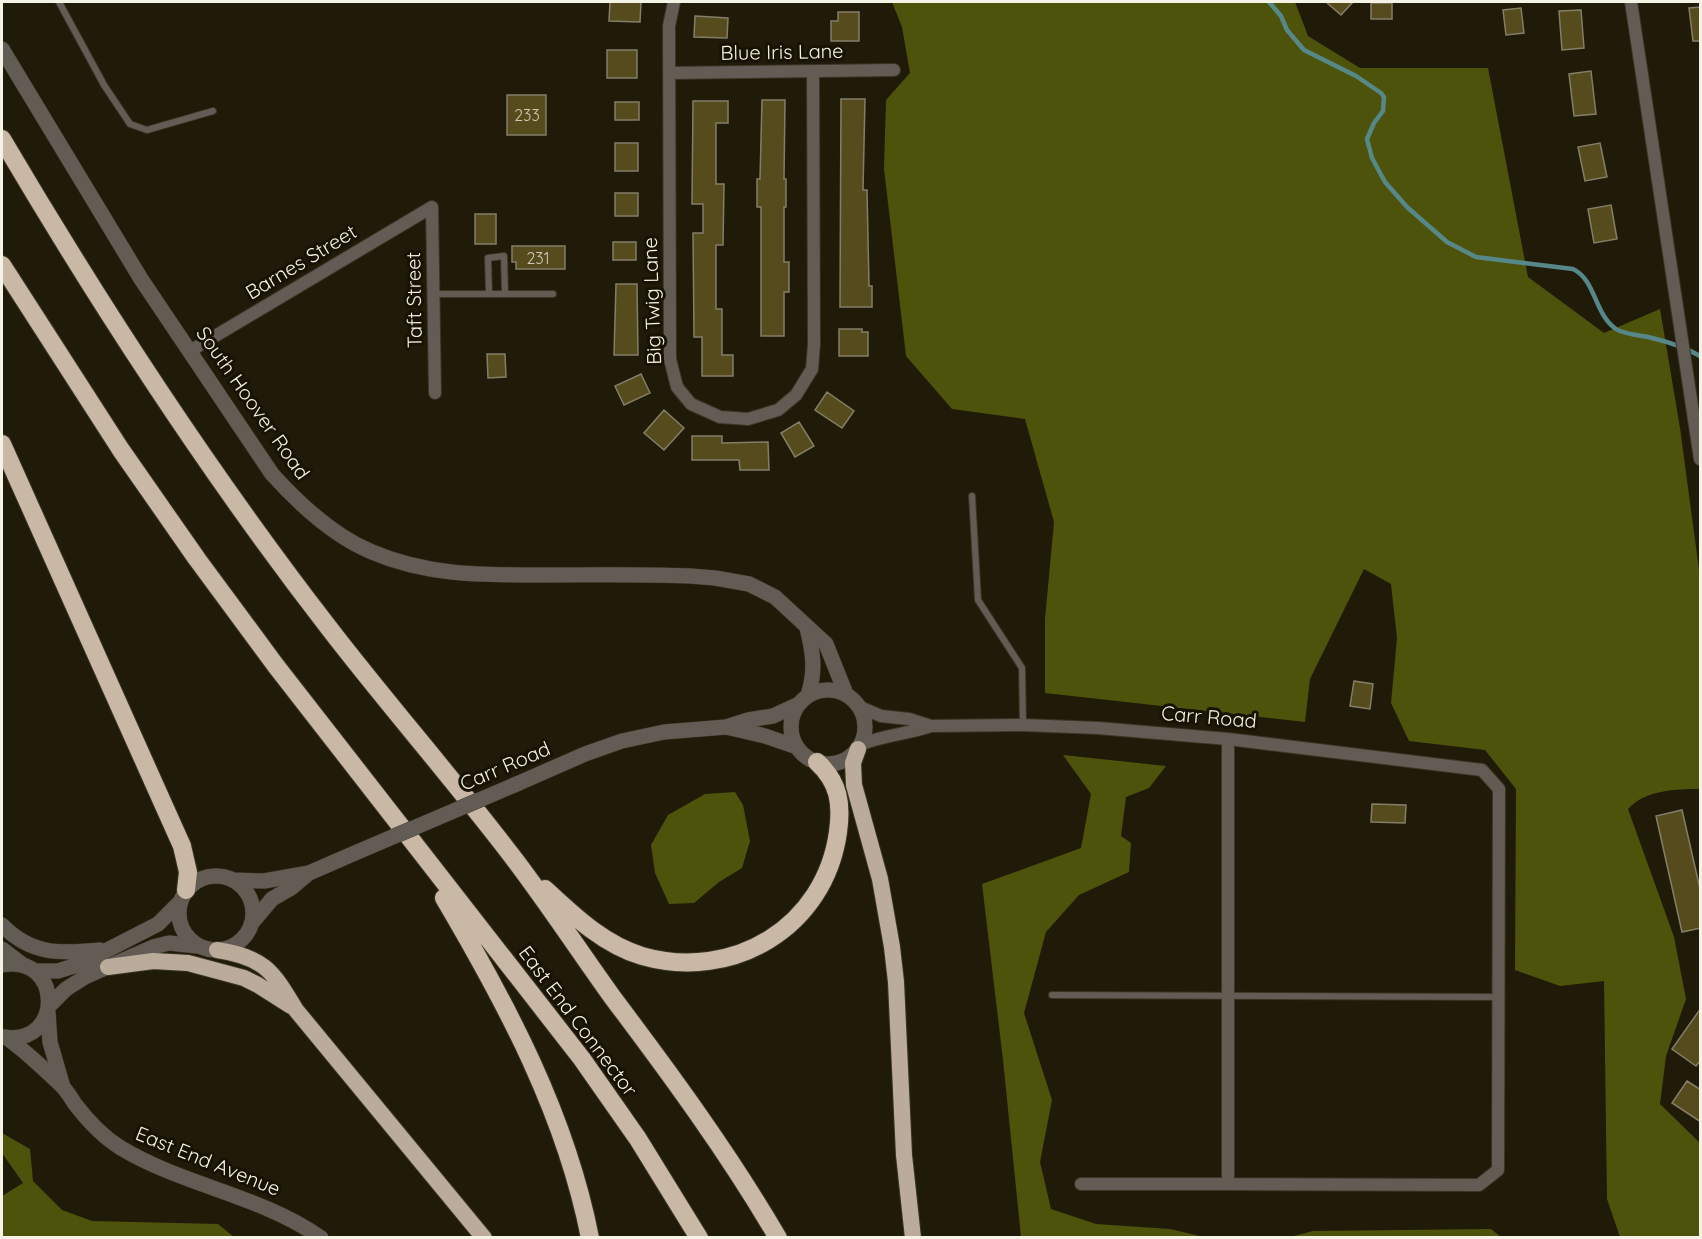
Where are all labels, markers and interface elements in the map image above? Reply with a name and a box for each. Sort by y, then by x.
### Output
street label: Blue Iris Lane [720,38,844,65]
house number: 233 [514,105,540,125]
street label: Barnes Street [241,219,361,305]
street label: Big Twig Lane [637,237,666,365]
house number: 231 [526,248,550,268]
street label: Taft Street [400,251,427,348]
street label: South Hoover Road [191,321,316,484]
street label: Carr Road [1160,700,1258,733]
street label: Carr Road [456,735,554,796]
street label: East End Connector [514,941,643,1101]
street label: East End Avenue [132,1120,284,1201]

